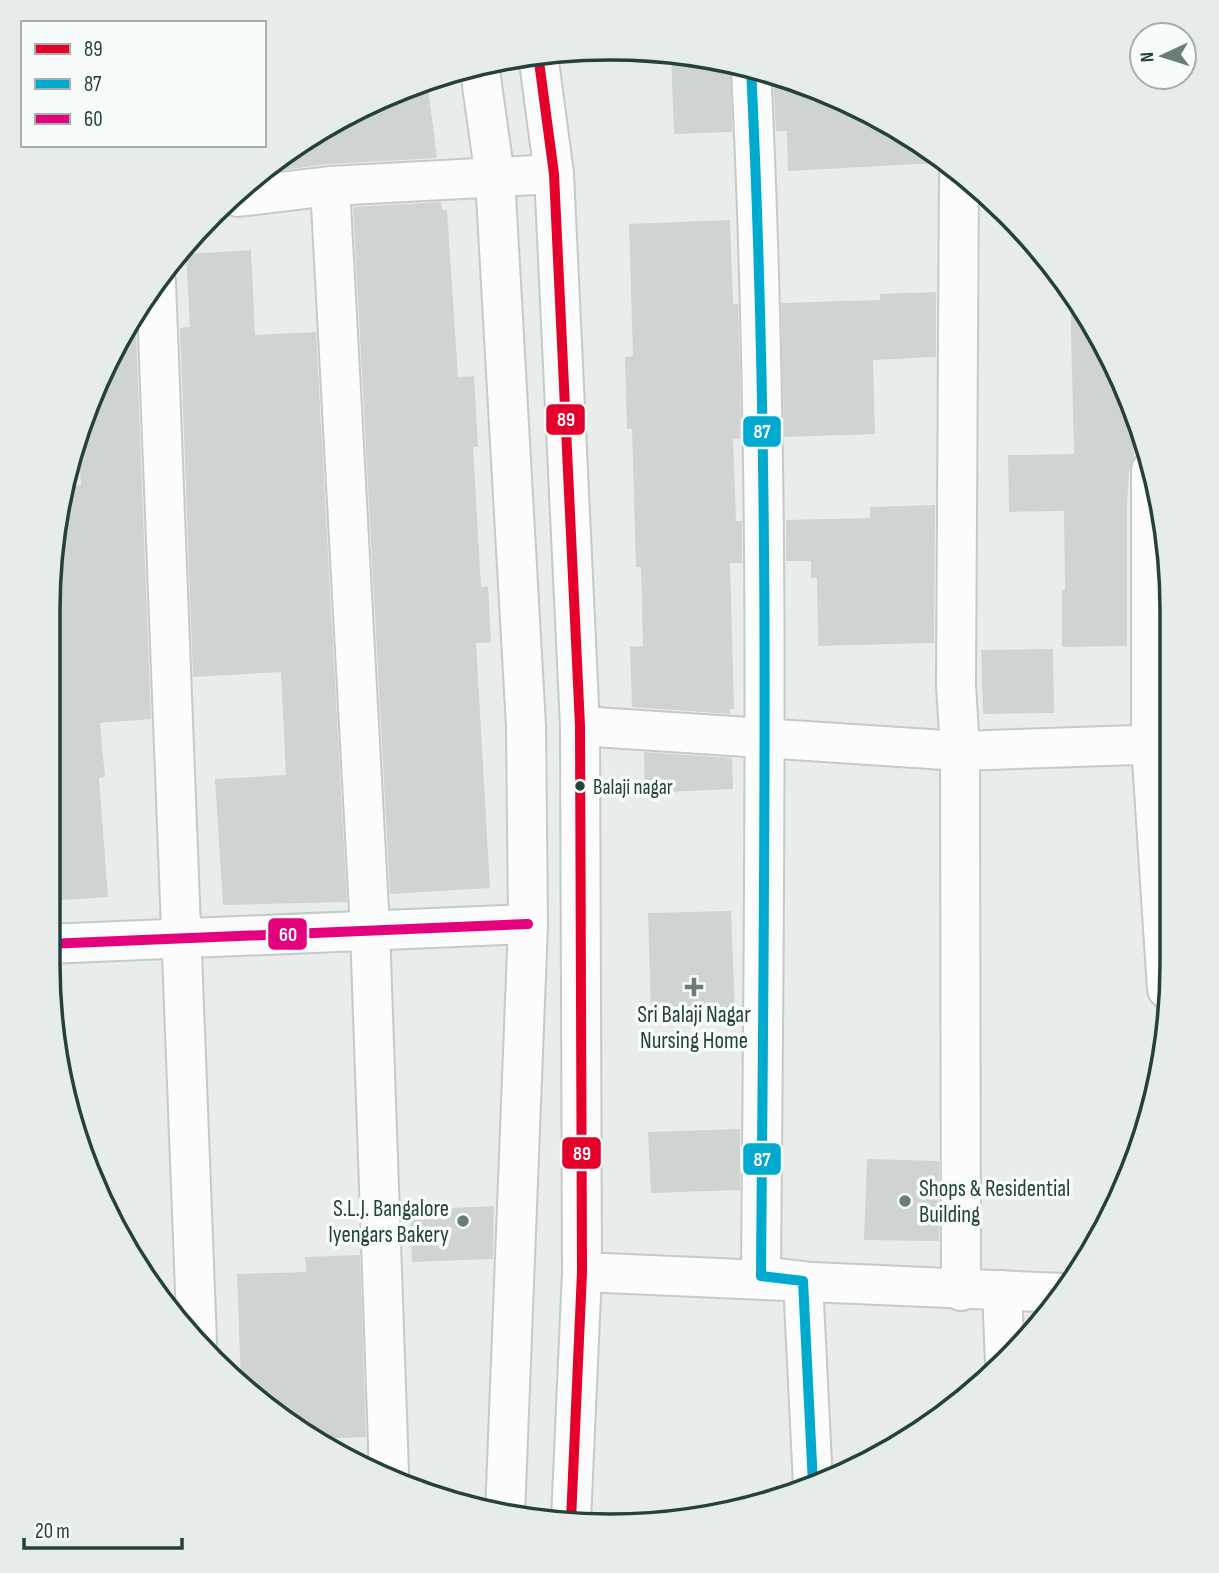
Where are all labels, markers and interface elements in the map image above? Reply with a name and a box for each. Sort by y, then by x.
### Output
legend [21,21,266,147]
north arrow [1128,21,1198,91]
text: 89 [84,37,103,62]
text: N [1136,51,1159,63]
text: 87 [84,72,102,97]
text: 60 [84,107,103,132]
line badge: 89 [545,403,586,436]
text: 89 [557,409,575,432]
line badge: 87 [742,415,782,448]
text: 87 [753,421,771,444]
place label: Balaji nagar [593,775,673,800]
marker: Balaji nagar [573,779,587,793]
line badge: 60 [267,917,308,951]
text: 60 [279,924,297,947]
marker: Sri Balaji Nagar Nursing Home [684,977,704,997]
place label: Sri Balaji Nagar Nursing Home [637,1001,751,1055]
line badge: 89 [561,1136,602,1170]
line badge: 87 [742,1142,782,1176]
text: 89 [573,1143,591,1166]
text: 87 [753,1149,771,1172]
place label: Shops & Residential Building [919,1175,1070,1229]
marker: Shops & Residential Building [897,1193,913,1209]
place label: S.L.J. Bangalore Iyengars Bakery [328,1195,449,1249]
marker: S.L.J. Bangalore Iyengars Bakery [455,1213,471,1229]
scale bar [24,1506,182,1550]
text: 20 m [35,1519,70,1544]

